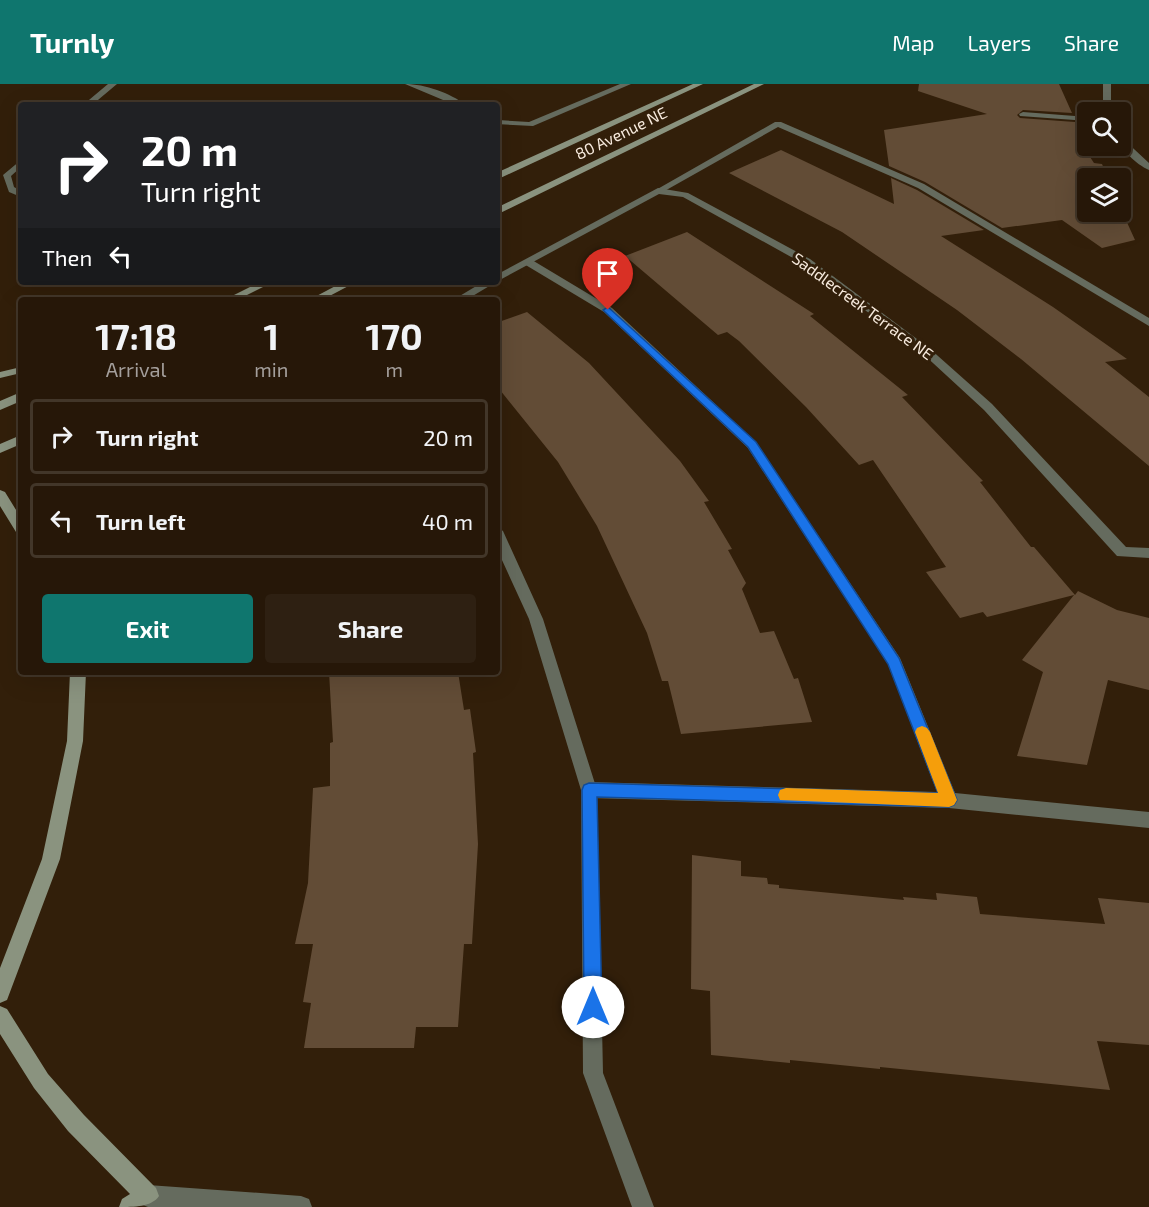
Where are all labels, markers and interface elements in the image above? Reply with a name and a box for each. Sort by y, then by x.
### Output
text: Turnly [30,25,114,59]
text: Map [892,30,934,55]
text: Layers [967,30,1031,55]
text: Share [1064,30,1119,55]
street label: 80 Avenue NE [572,102,670,163]
map controls [1077,102,1131,222]
button: search [1077,102,1131,156]
text: 20 m [141,124,238,174]
icon: right [42,126,120,204]
button: layers [1077,168,1131,222]
text: Turn right [141,175,261,207]
icon: left [104,240,137,273]
text: Then [42,244,92,270]
pin [582,248,633,310]
street label: Saddlecreek Terrace NE [789,248,938,363]
icon: arrive [591,257,624,290]
text: 17:18 [95,314,177,357]
text: 1 [263,314,279,357]
text: 170 [366,314,423,357]
text: Arrival [106,357,167,381]
text: min [254,357,288,381]
text: m [385,357,403,381]
icon: right [45,420,78,453]
text: Turn right [96,424,198,450]
text: 20 m [423,424,473,450]
icon: left [45,504,78,537]
text: Turn left [96,508,185,534]
text: 40 m [422,508,473,534]
button: Exit [42,594,253,663]
button: Share [265,594,476,663]
position arrow [561,975,625,1039]

